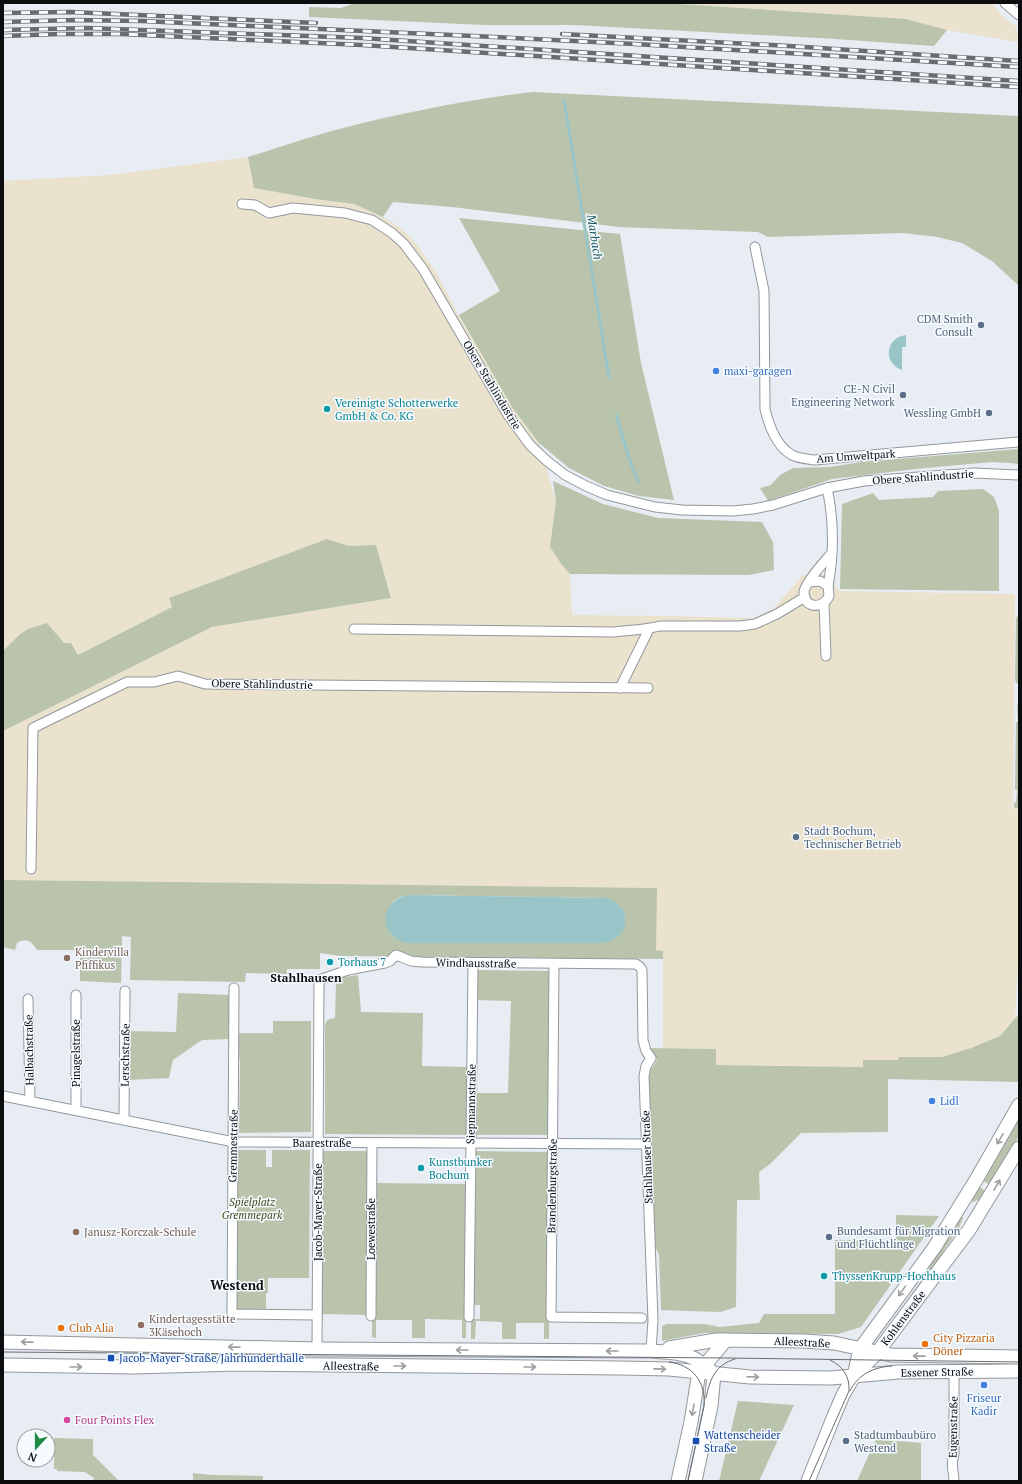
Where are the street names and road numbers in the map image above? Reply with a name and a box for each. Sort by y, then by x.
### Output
street label: Obere Stahlindustrie [460,338,524,433]
street label: Am Umweltpark [816,446,896,466]
street label: Obere Stahlindustrie [872,466,975,488]
street label: Obere Stahlindustrie [211,676,313,692]
street label: Windhausstraße [436,955,517,971]
street label: Halbachstraße [21,1014,37,1086]
street label: Pinagelstraße [69,1019,83,1087]
street label: Lerschstraße [117,1023,133,1087]
street label: Siepmannstraße [463,1063,479,1144]
street label: Gremmestraße [225,1109,241,1183]
street label: Stahlhauser Straße [638,1110,656,1204]
street label: Baarestraße [293,1136,352,1150]
street label: Brandenburgstraße [544,1138,560,1233]
street label: Jacob-Mayer-Straße [311,1163,325,1261]
street label: Loewestraße [364,1197,378,1260]
street label: Kohlenstraße [878,1287,929,1348]
street label: Alleestraße [773,1334,831,1350]
street label: Alleestraße [323,1359,380,1373]
street label: Essener Straße [901,1364,974,1380]
street label: Eugenstraße [945,1396,961,1458]

